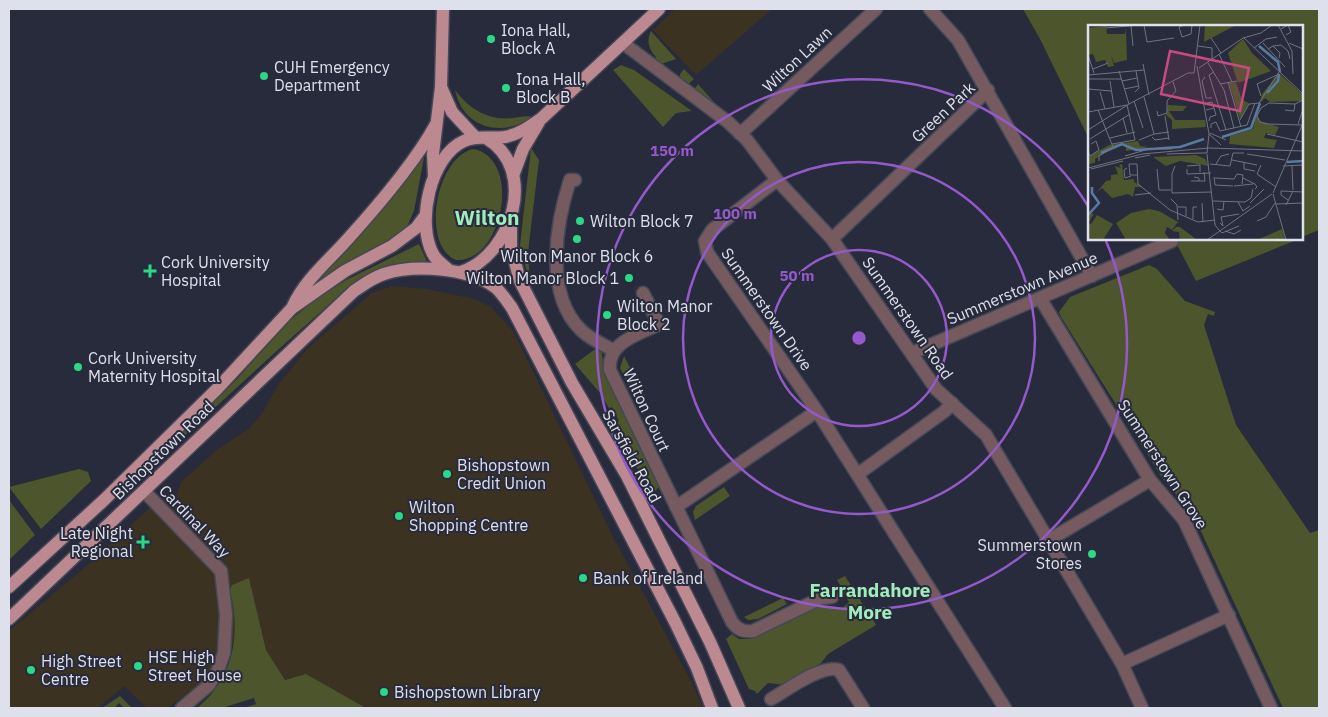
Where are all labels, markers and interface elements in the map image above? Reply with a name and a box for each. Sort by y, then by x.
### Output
place label: Iona Hall, Block A [501,20,571,58]
street label: Wilton Lawn [758,22,836,96]
inset map [1088,25,1303,240]
marker: Iona Hall, Block A [485,33,497,45]
place label: CUH Emergency Department [274,57,390,95]
place label: Iona Hall, Block B [516,69,586,107]
marker: CUH Emergency Department [258,70,270,82]
street label: Green Park [907,77,979,147]
marker: Iona Hall, Block B [500,82,512,94]
text: 150 m [650,141,694,160]
district label: Wilton [454,203,520,231]
text: 100 m [713,204,757,223]
place label: Wilton Block 7 [590,211,694,231]
marker: Wilton Block 7 [574,215,586,227]
marker: Wilton Manor Block 6 [571,233,583,245]
street label: Summerstown Drive [717,244,817,374]
place label: Wilton Manor Block 6 [501,246,653,266]
street label: Summerstown Avenue [944,247,1101,329]
place label: Cork University Hospital [161,252,270,290]
street label: Summerstown Road [858,253,958,383]
marker: Cork University Hospital [143,264,157,278]
text: 50 m [780,266,814,285]
place label: Wilton Manor Block 1 [466,268,619,288]
marker: Wilton Manor Block 1 [623,272,635,284]
place label: Wilton Manor Block 2 [617,296,712,334]
marker: Wilton Manor Block 2 [601,309,613,321]
centre of rings [850,329,868,347]
place label: Cork University Maternity Hospital [88,348,220,386]
marker: Cork University Maternity Hospital [72,361,84,373]
street label: Wilton Court [619,365,675,455]
street label: Summerstown Grove [1114,395,1212,533]
street label: Bishopstown Road [108,396,218,504]
street label: Sarsfield Road [598,406,666,506]
place label: Bishopstown Credit Union [457,455,550,493]
marker: Bishopstown Credit Union [441,468,453,480]
street label: Cardinal Way [155,480,235,562]
place label: Wilton Shopping Centre [409,497,528,535]
marker: Wilton Shopping Centre [393,510,405,522]
place label: Late Night Regional [60,523,133,561]
place label: Summerstown Stores [978,535,1082,573]
marker: Late Night Regional [137,536,149,548]
marker: Summerstown Stores [1086,548,1098,560]
place label: Bank of Ireland [593,568,703,588]
marker: Bank of Ireland [577,572,589,584]
district label: Farrandahore More [809,578,931,624]
place label: HSE High Street House [148,647,242,685]
place label: High Street Centre [41,651,122,689]
marker: HSE High Street House [132,660,144,672]
marker: High Street Centre [25,664,37,676]
place label: Bishopstown Library [394,682,541,702]
marker: Bishopstown Library [378,686,390,698]

